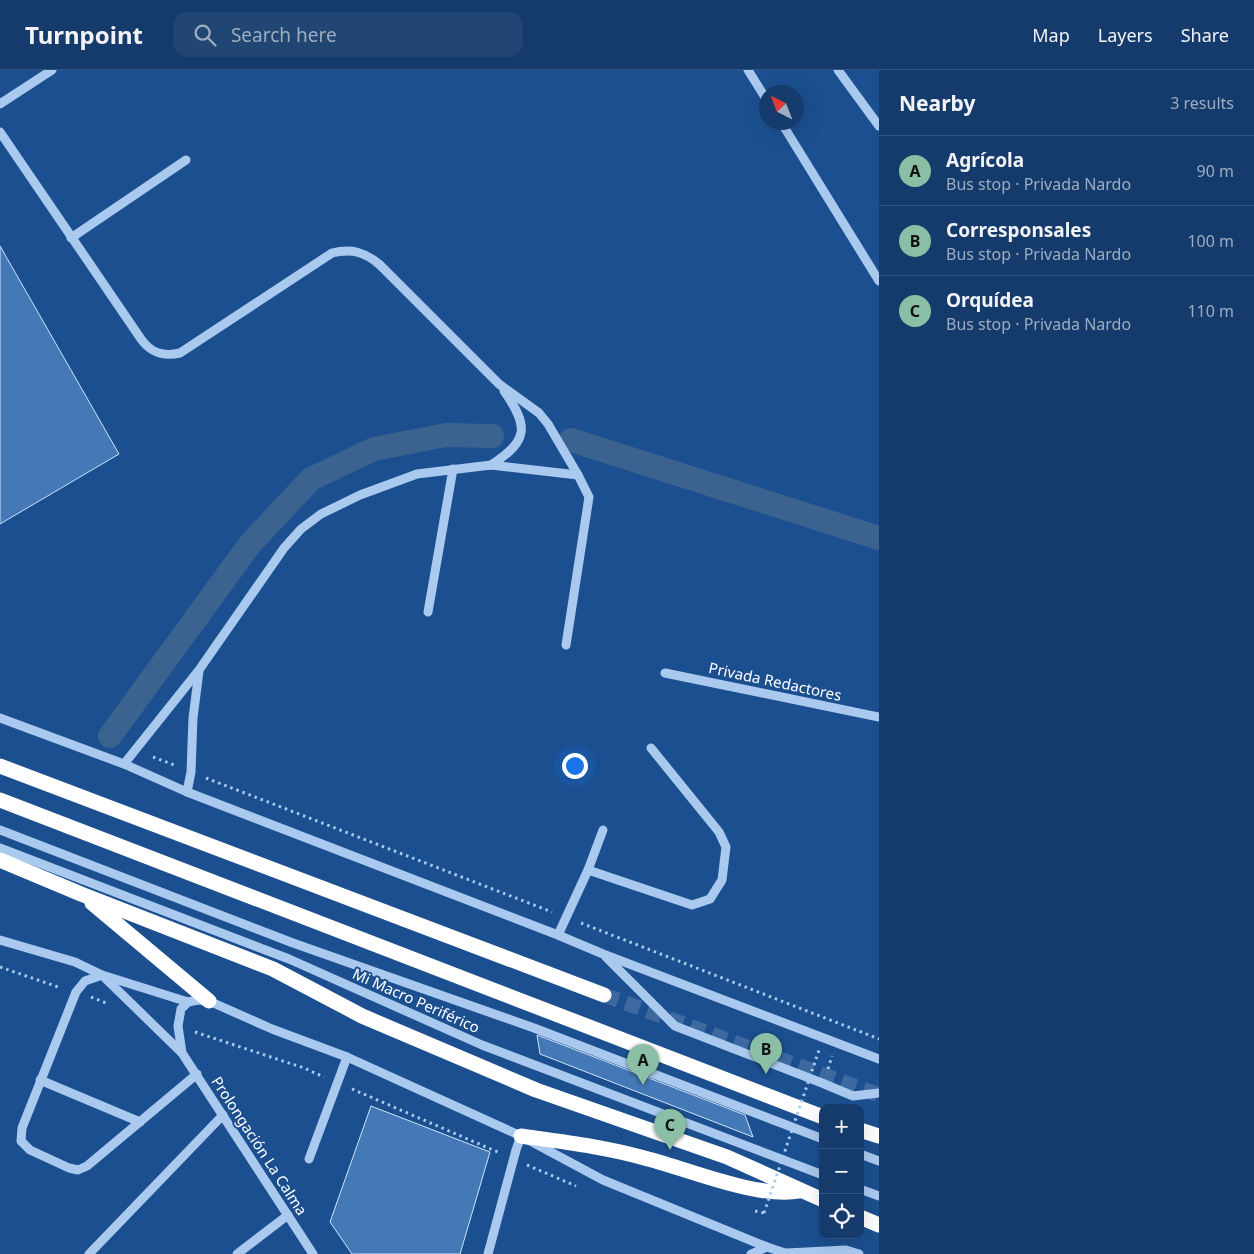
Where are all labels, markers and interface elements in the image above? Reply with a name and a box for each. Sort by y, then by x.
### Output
search box [173,12,523,57]
text: Turnpoint [25,18,143,51]
icon: search [191,21,219,49]
text: Search here [231,22,337,48]
text: Map [1032,23,1070,47]
text: Layers [1098,23,1153,47]
text: Share [1181,23,1229,47]
north arrow [759,85,804,130]
text: Nearby [899,89,975,117]
text: 3 results [1170,92,1234,114]
text: Agrícola [946,147,1024,173]
text: A [909,160,921,182]
text: 90 m [1197,160,1234,182]
text: Bus stop · Privada Nardo [946,173,1131,195]
text: Corresponsales [946,217,1091,243]
text: B [910,230,920,252]
text: 100 m [1187,230,1234,252]
text: Bus stop · Privada Nardo [946,243,1131,265]
text: Orquídea [946,287,1034,313]
text: C [910,300,920,322]
text: 110 m [1187,300,1234,322]
text: Bus stop · Privada Nardo [946,313,1131,335]
street label: Privada Redactores [707,657,844,705]
your location [562,753,588,779]
street label: Mi Macro Periférico [350,963,483,1037]
pin: B [750,1033,782,1074]
pin: A [627,1044,659,1085]
street label: Prolongación La Calma [207,1072,312,1219]
map controls [819,1104,864,1239]
button: + [819,1104,864,1149]
pin: C [654,1109,686,1150]
button: − [819,1149,864,1194]
button: locate [819,1194,864,1239]

